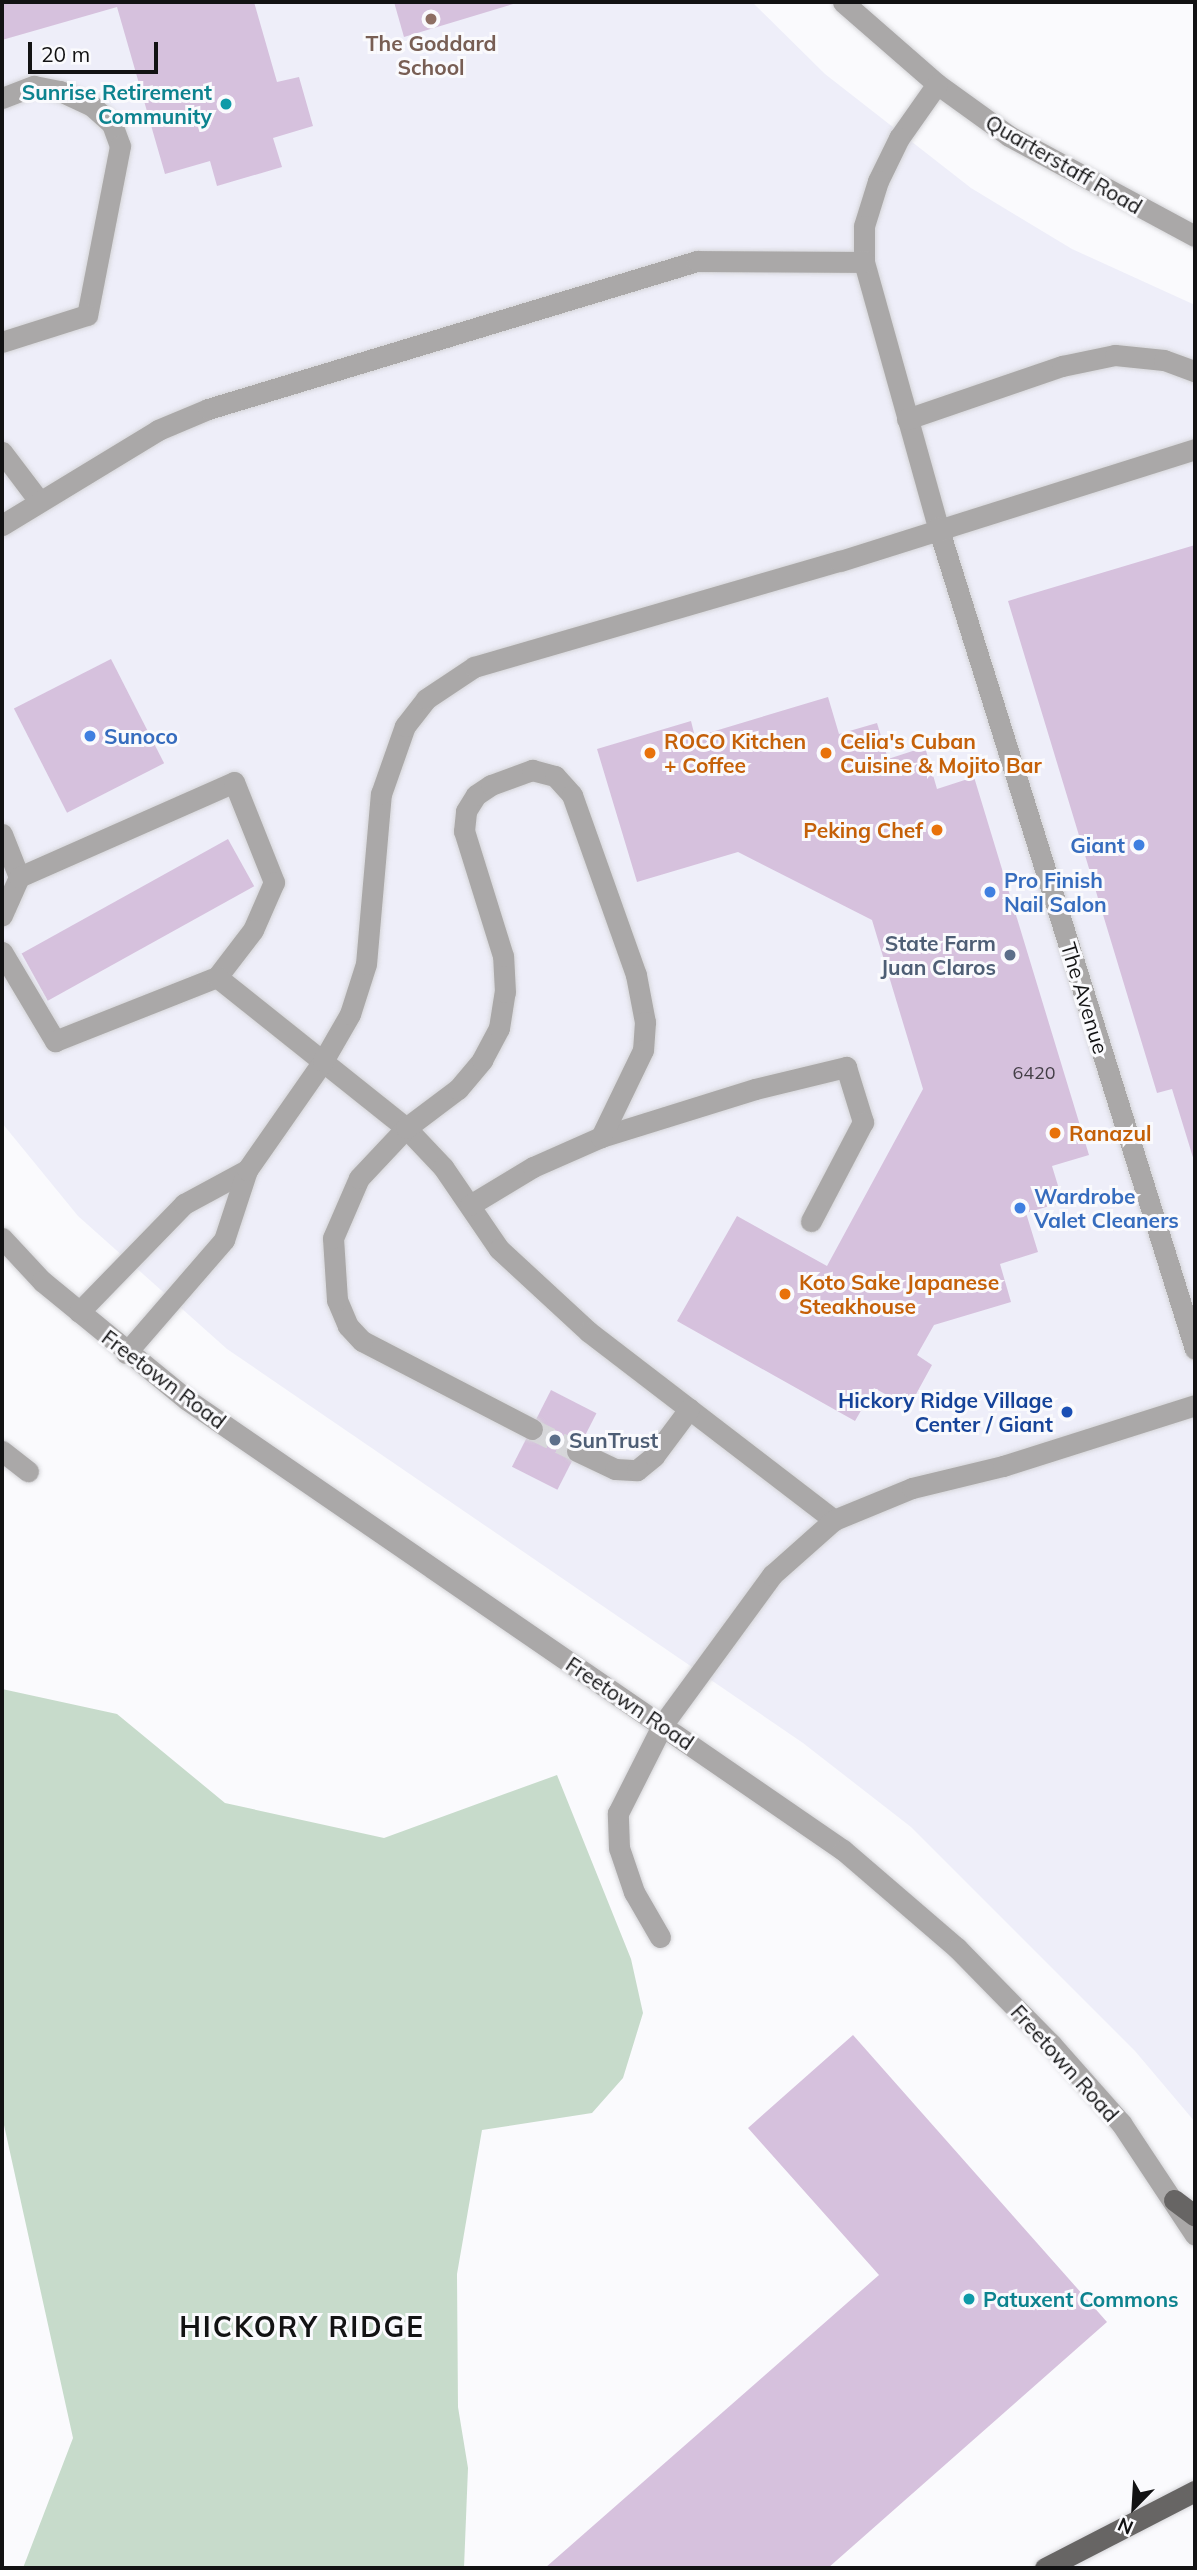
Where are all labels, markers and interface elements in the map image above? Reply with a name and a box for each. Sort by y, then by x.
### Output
marker: The Goddard School [423,11,439,27]
scale bar [32,28,161,72]
place label: The Goddard School [365,30,497,80]
text: 20 m [41,41,90,67]
place label: Sunrise Retirement Community [22,79,212,129]
marker: Sunrise Retirement Community [218,96,234,112]
street label: Quarterstaff Road [981,109,1147,219]
place label: Sunoco [104,723,178,749]
marker: Sunoco [82,728,98,744]
place label: ROCO Kitchen + Coffee [664,728,806,778]
place label: Celia's Cuban Cuisine & Mojito Bar [840,728,1042,778]
marker: ROCO Kitchen + Coffee [642,745,658,761]
marker: Celia's Cuban Cuisine & Mojito Bar [818,745,834,761]
place label: Peking Chef [803,817,923,843]
marker: Peking Chef [929,822,945,838]
place label: Giant [1070,832,1125,858]
marker: Giant [1131,837,1147,853]
place label: Pro Finish Nail Salon [1004,867,1107,917]
marker: Pro Finish Nail Salon [982,884,998,900]
place label: State Farm Juan Claros [881,930,996,980]
street label: The Avenue [1056,939,1114,1057]
marker: State Farm Juan Claros [1002,947,1018,963]
house number: 6420 [1012,1062,1056,1084]
place label: Ranazul [1069,1120,1151,1146]
marker: Ranazul [1047,1125,1063,1141]
place label: Wardrobe Valet Cleaners [1034,1183,1179,1233]
marker: Wardrobe Valet Cleaners [1012,1200,1028,1216]
place label: Koto Sake Japanese Steakhouse [799,1269,999,1319]
marker: Koto Sake Japanese Steakhouse [777,1286,793,1302]
street label: Freetown Road [97,1324,231,1434]
place label: Hickory Ridge Village Center / Giant [838,1387,1053,1437]
marker: Hickory Ridge Village Center / Giant [1059,1404,1075,1420]
place label: SunTrust [569,1427,658,1453]
marker: SunTrust [547,1432,563,1448]
street label: Freetown Road [561,1651,699,1755]
street label: Freetown Road [1006,1999,1124,2127]
place label: Patuxent Commons [983,2286,1179,2312]
marker: Patuxent Commons [961,2291,977,2307]
district label: HICKORY RIDGE [181,2310,423,2344]
north arrow [1099,2472,1169,2542]
text: N [1114,2512,1137,2540]

